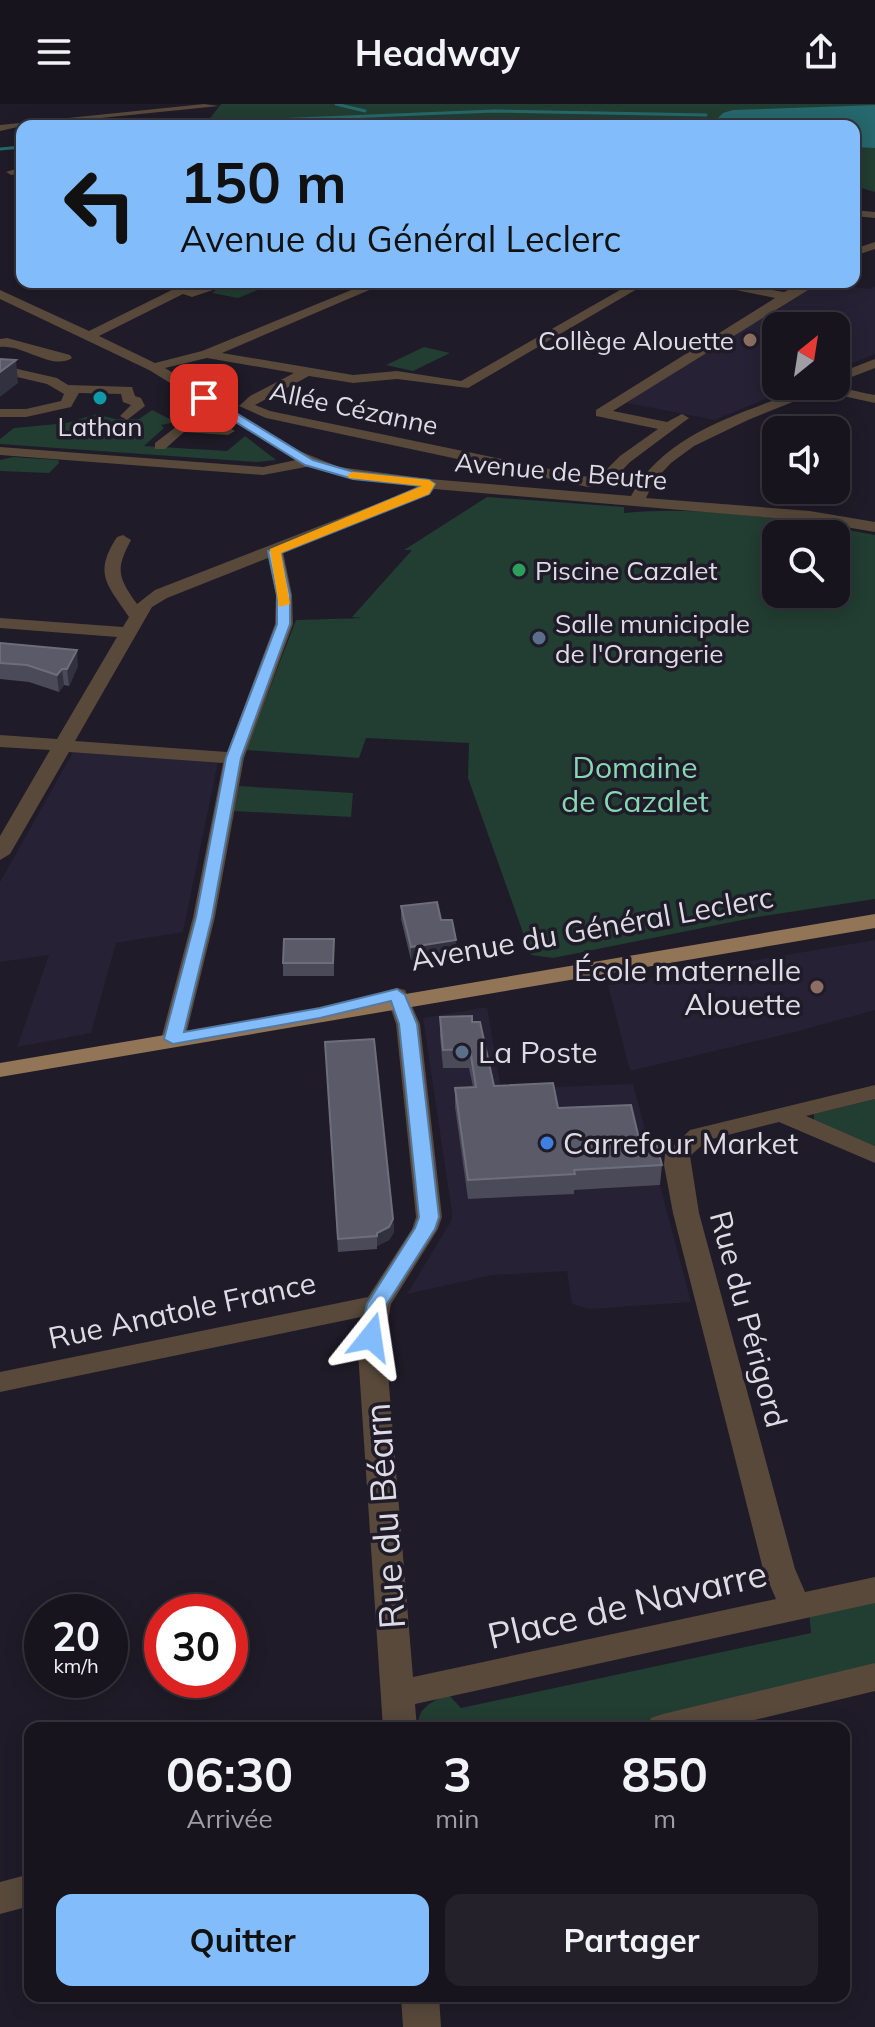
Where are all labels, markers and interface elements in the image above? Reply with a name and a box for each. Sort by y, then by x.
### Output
icon: menu [32,30,76,74]
text: Headway [355,30,520,75]
icon: share [799,30,843,74]
text: 150 m [180,147,347,217]
icon: left [48,152,152,256]
text: Avenue du Général Leclerc [180,216,621,261]
north arrow [762,312,850,400]
map controls [762,312,850,608]
place label: Collège Alouette [538,324,734,357]
marker: Collège Alouette [741,331,759,349]
pin [170,364,238,432]
street label: Allée Cézanne [267,374,441,442]
icon: arrive [182,376,226,420]
marker: Lathan [91,389,109,407]
place label: Lathan [58,410,142,443]
button: sound [762,416,850,504]
street label: Avenue de Beutre [453,445,669,497]
button: search [762,520,850,608]
place label: Piscine Cazalet [535,554,718,587]
marker: Piscine Cazalet [510,561,528,579]
place label: Salle municipale de l'Orangerie [555,607,750,670]
marker: Salle municipale de l'Orangerie [530,629,548,647]
park label: Domaine de Cazalet [561,748,709,820]
street label: Avenue du Général Leclerc [408,877,776,979]
place label: École maternelle Alouette [574,951,801,1023]
marker: École maternelle Alouette [808,978,826,996]
place label: La Poste [478,1033,598,1071]
marker: La Poste [453,1043,471,1061]
place label: Carrefour Market [563,1124,798,1162]
marker: Carrefour Market [538,1134,556,1152]
street label: Rue du Périgord [702,1207,796,1431]
street label: Rue Anatole France [45,1263,319,1357]
position arrow [329,1295,413,1379]
street label: Rue du Béarn [354,1402,414,1630]
street label: Place de Navarre [483,1550,771,1658]
speed limit sign: 30 [144,1594,248,1698]
text: 20 [52,1611,100,1661]
text: km/h [53,1653,99,1678]
text: 06:30 [166,1744,293,1804]
text: 3 [443,1744,472,1804]
text: 850 [622,1744,708,1804]
text: Arrivée [187,1802,273,1835]
text: min [435,1802,479,1835]
text: m [653,1802,676,1835]
button: Quitter [56,1894,429,1986]
button: Partager [445,1894,818,1986]

